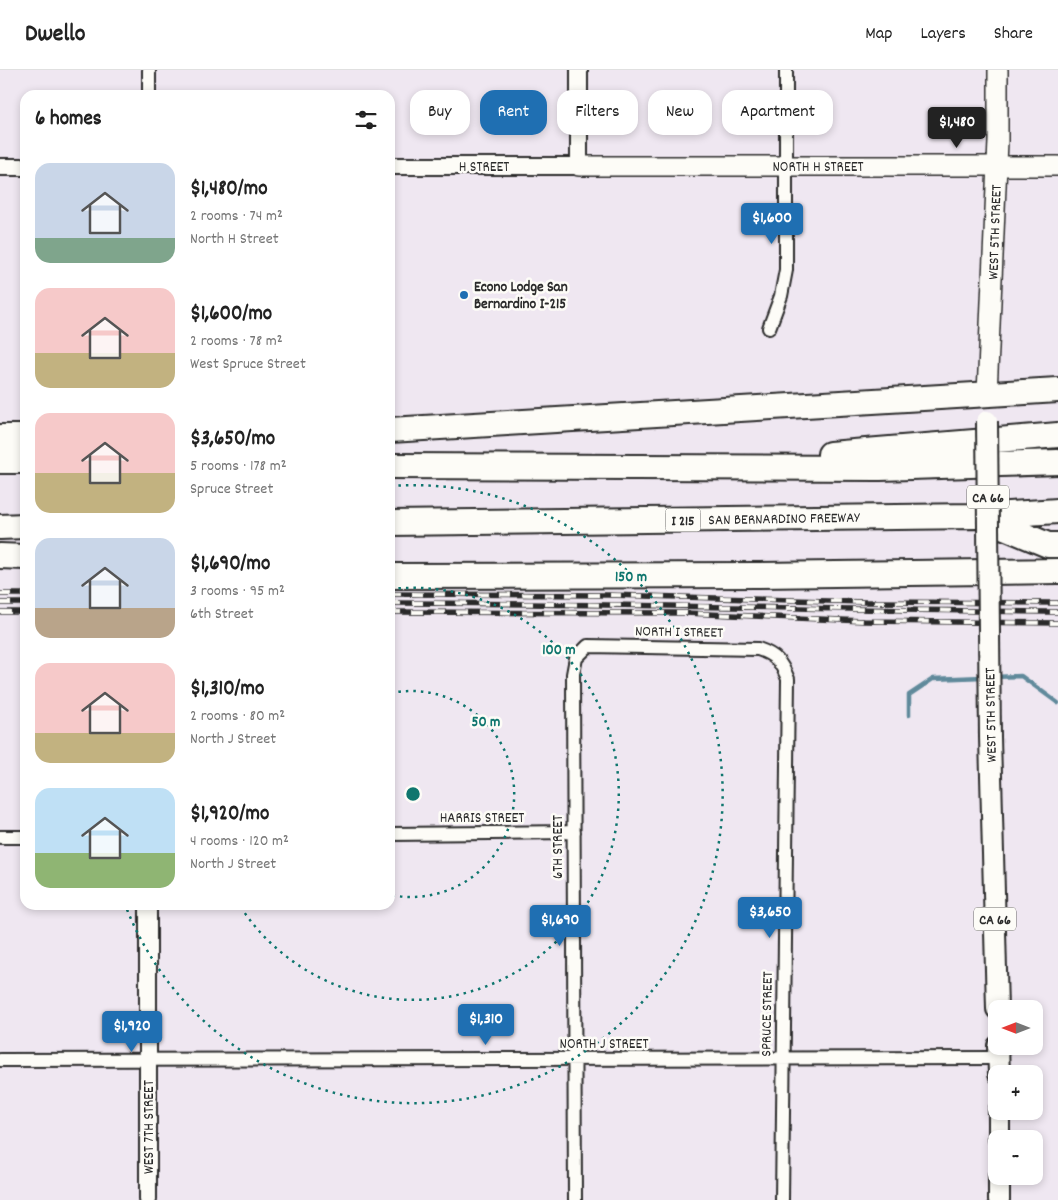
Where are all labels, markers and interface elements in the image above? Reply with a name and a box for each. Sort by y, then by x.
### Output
text: Dwello [25,18,86,52]
text: Map [865,22,892,47]
text: Layers [920,22,966,47]
text: Share [994,22,1033,47]
chip: Buy [410,90,470,135]
chip: Rent [480,90,547,135]
chip: Filters [557,90,638,135]
chip: New [648,90,712,135]
chip: Apartment [722,90,833,135]
text: 6 homes [35,105,102,135]
icon: filters [352,106,380,134]
pin: $1,480 [916,106,998,149]
text: $1,480 [939,111,975,134]
street label: H STREET [459,157,509,179]
street label: NORTH H STREET [772,157,864,179]
text: $1,480/mo [190,175,268,205]
icon: home [75,183,135,243]
street label: WEST 5TH STREET [983,184,1009,280]
pin: $1,600 [731,202,813,245]
text: 2 rooms · 74 m² [190,205,283,228]
text: $1,600 [752,207,792,230]
text: North H Street [190,228,279,251]
place label: Econo Lodge San Bernardino I-215 [474,277,568,316]
marker: Econo Lodge San Bernardino I-215 [458,289,470,301]
text: $1,600/mo [190,300,272,330]
icon: home [75,308,135,368]
text: 2 rooms · 78 m² [190,330,283,353]
text: West Spruce Street [190,353,306,376]
text: $3,650/mo [190,425,275,455]
icon: home [75,433,135,493]
text: 5 rooms · 178 m² [190,455,287,478]
text: Spruce Street [190,478,273,501]
road number: CA 66 [967,486,1009,508]
road number: I 215 [666,508,700,532]
street label: SAN BERNARDINO FREEWAY [708,508,860,532]
text: $1,690/mo [190,550,270,580]
icon: home [75,558,135,618]
text: 150 m [615,567,647,589]
text: 3 rooms · 95 m² [190,580,285,603]
text: 6th Street [190,603,254,626]
street label: NORTH I STREET [635,621,723,645]
text: 100 m [542,640,576,662]
street label: WEST 5TH STREET [980,667,1004,763]
text: $1,310/mo [190,675,264,705]
icon: home [75,683,135,743]
text: 2 rooms · 80 m² [190,705,285,728]
text: 50 m [472,712,500,734]
text: North J Street [190,728,276,751]
centre of rings [404,785,422,803]
text: $1,920/mo [190,800,269,830]
icon: home [75,808,135,868]
street label: HARRIS STREET [440,808,524,830]
street label: 6TH STREET [548,815,570,879]
text: 4 rooms · 120 m² [190,830,289,853]
text: North J Street [190,853,276,876]
pin: $3,650 [729,896,811,939]
text: $3,650 [749,901,791,924]
pin: $1,690 [519,904,601,947]
road number: CA 66 [974,908,1016,931]
text: $1,690 [541,909,579,932]
street label: SPRUCE STREET [756,971,780,1057]
north arrow [988,1000,1042,1055]
map controls [988,1000,1043,1185]
pin: $1,310 [445,1004,527,1046]
text: $1,310 [469,1008,503,1031]
pin: $1,920 [91,1010,173,1053]
text: $1,920 [113,1015,151,1038]
street label: NORTH J STREET [560,1034,648,1056]
button: + [988,1065,1043,1120]
street label: WEST 7TH STREET [139,1080,161,1174]
button: − [988,1130,1043,1185]

